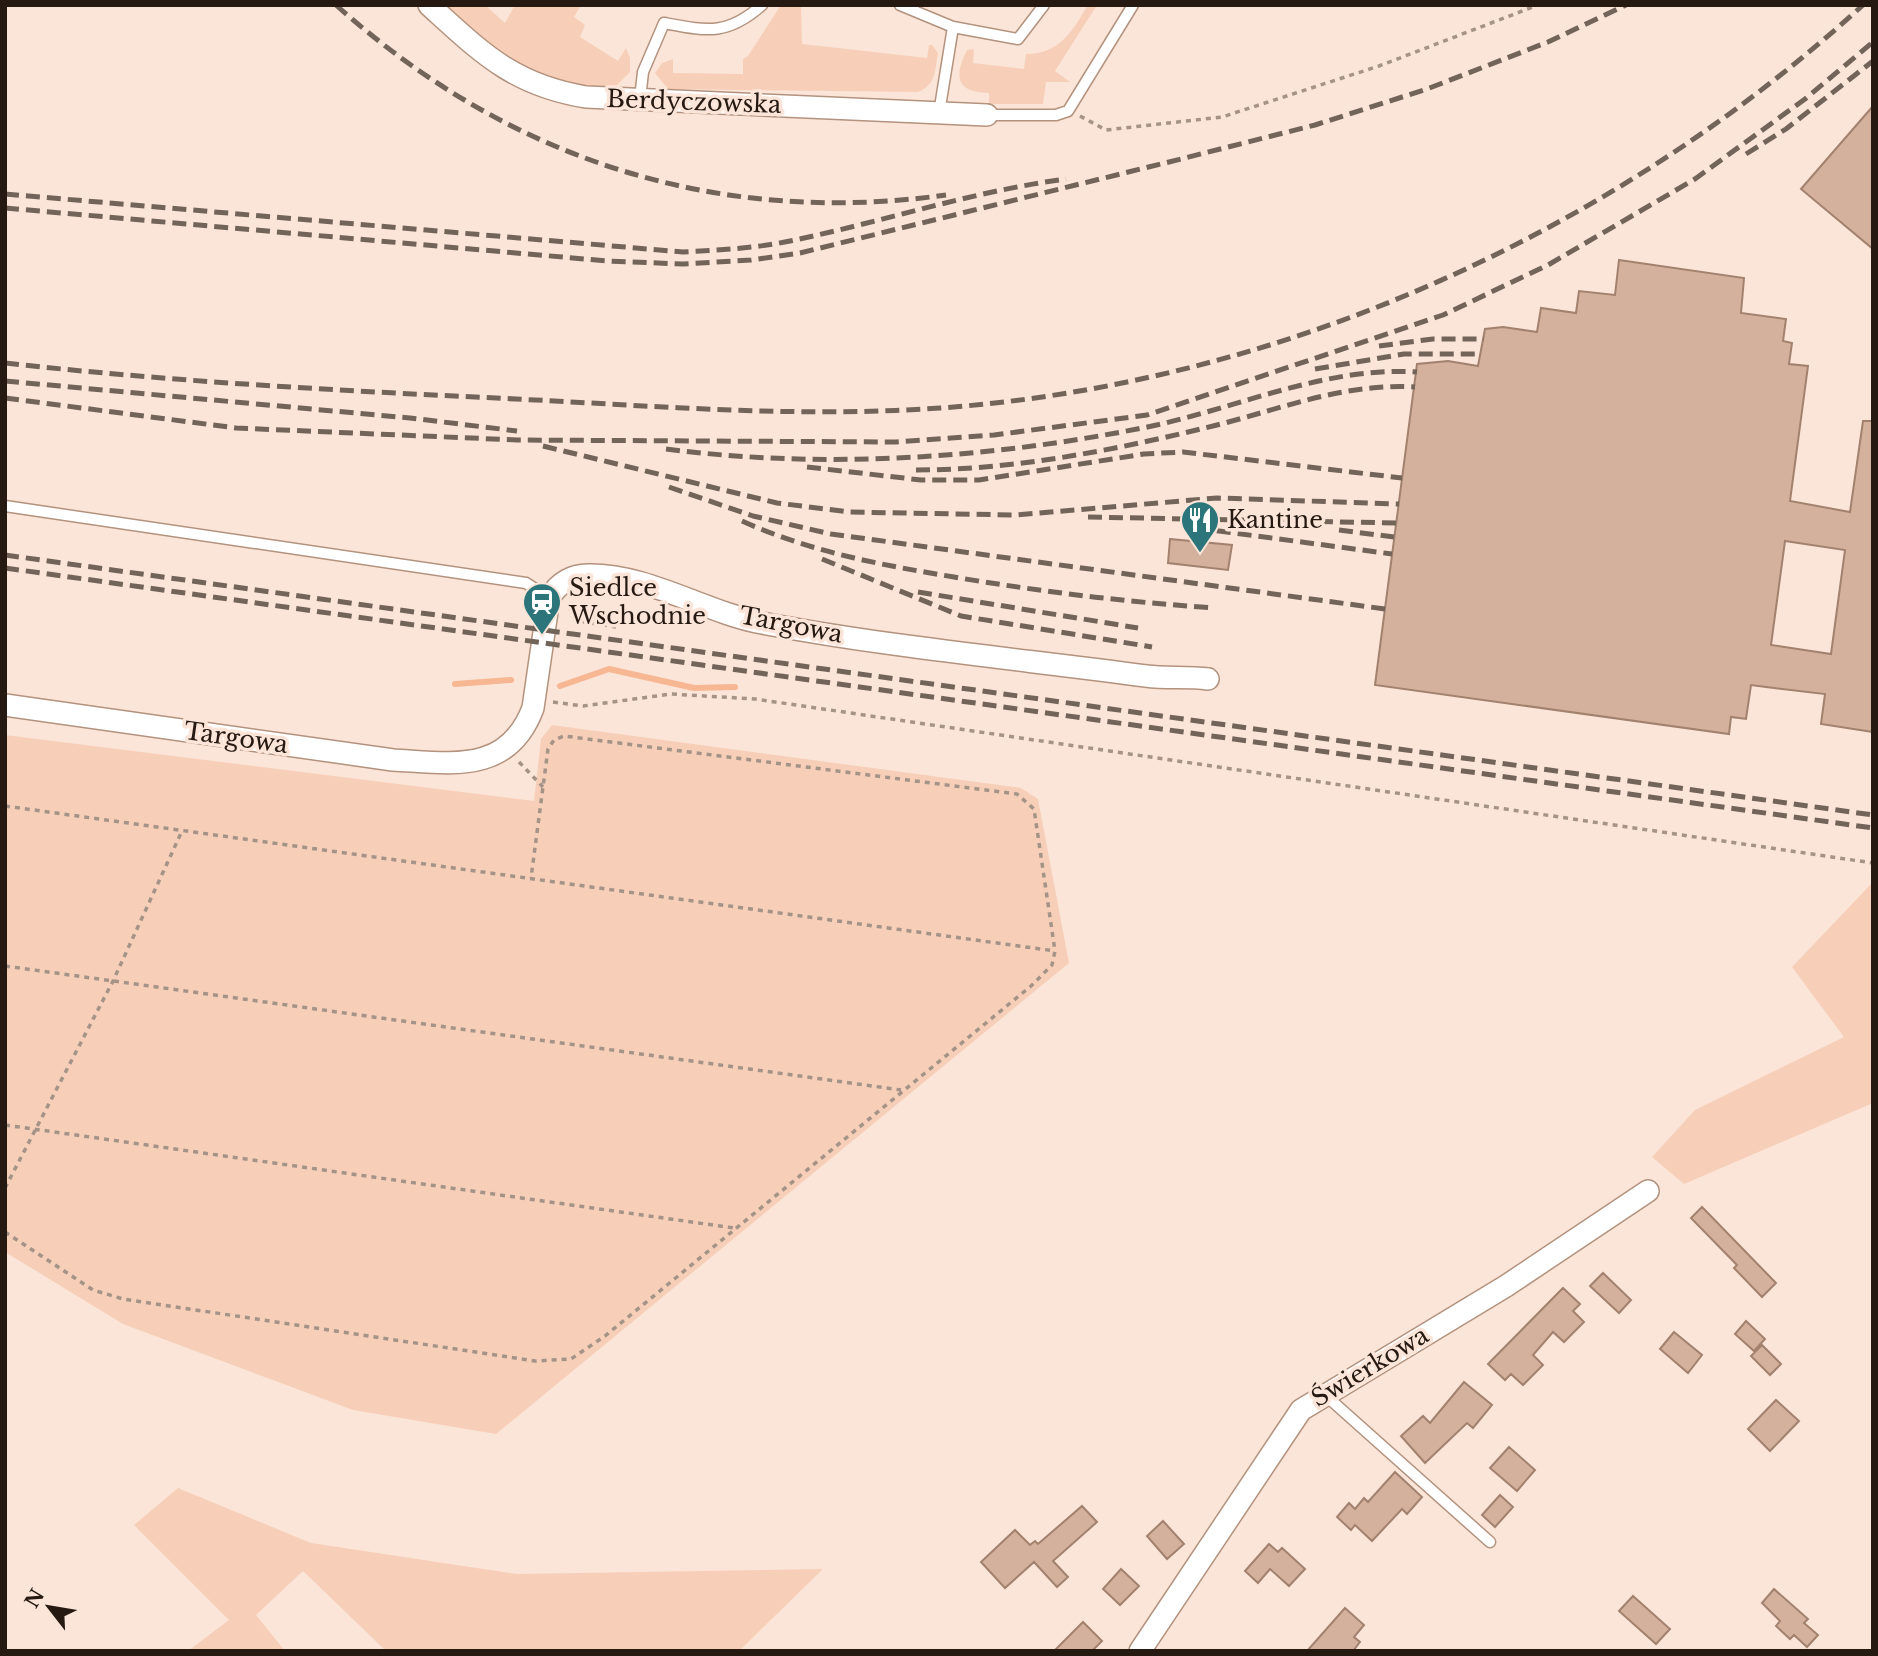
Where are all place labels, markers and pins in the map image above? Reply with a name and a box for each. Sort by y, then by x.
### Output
restaurant icon: Kantine [1179,499,1221,554]
place label: Kantine [1227,505,1323,534]
place label: Siedlce Wschodnie [568,573,706,630]
station icon: Siedlce Wschodnie [521,581,563,636]

